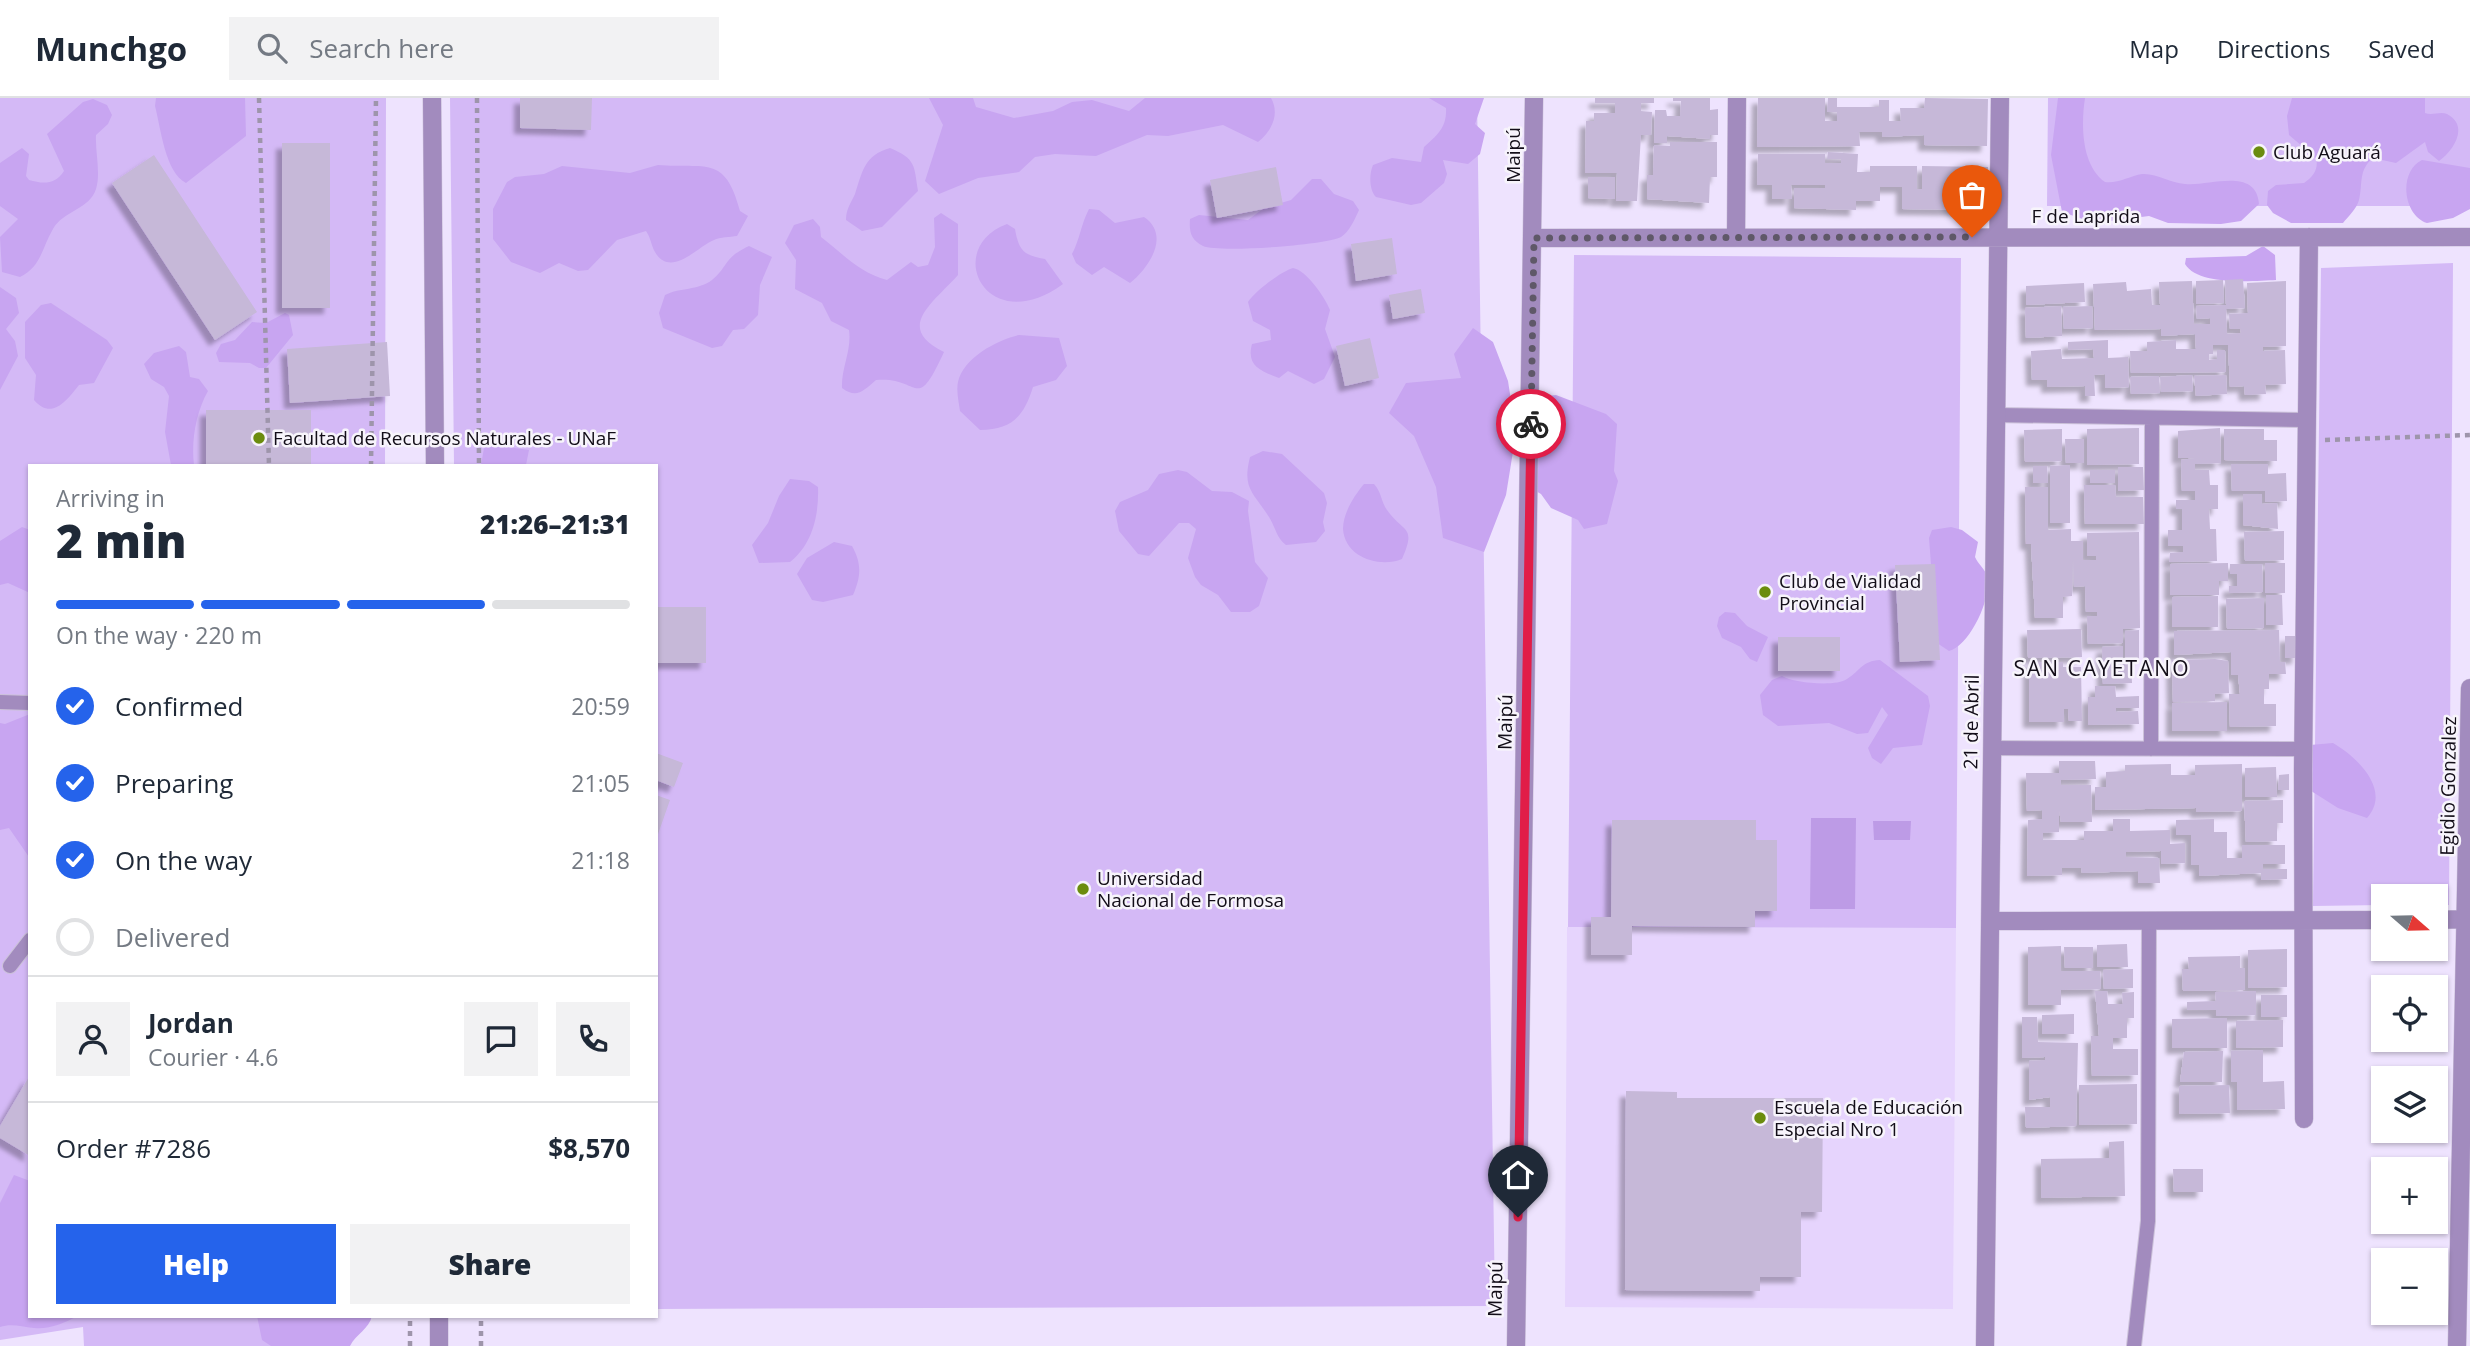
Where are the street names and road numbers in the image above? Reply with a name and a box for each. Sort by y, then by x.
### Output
street label: Maipú [1500,127,1526,183]
street label: F de Laprida [2032,203,2140,229]
street label: 21 de Abril [1957,674,1985,770]
street label: Maipú [1492,694,1518,750]
street label: Egidio Gonzalez [2434,716,2462,856]
street label: Maipú [1482,1261,1508,1317]

